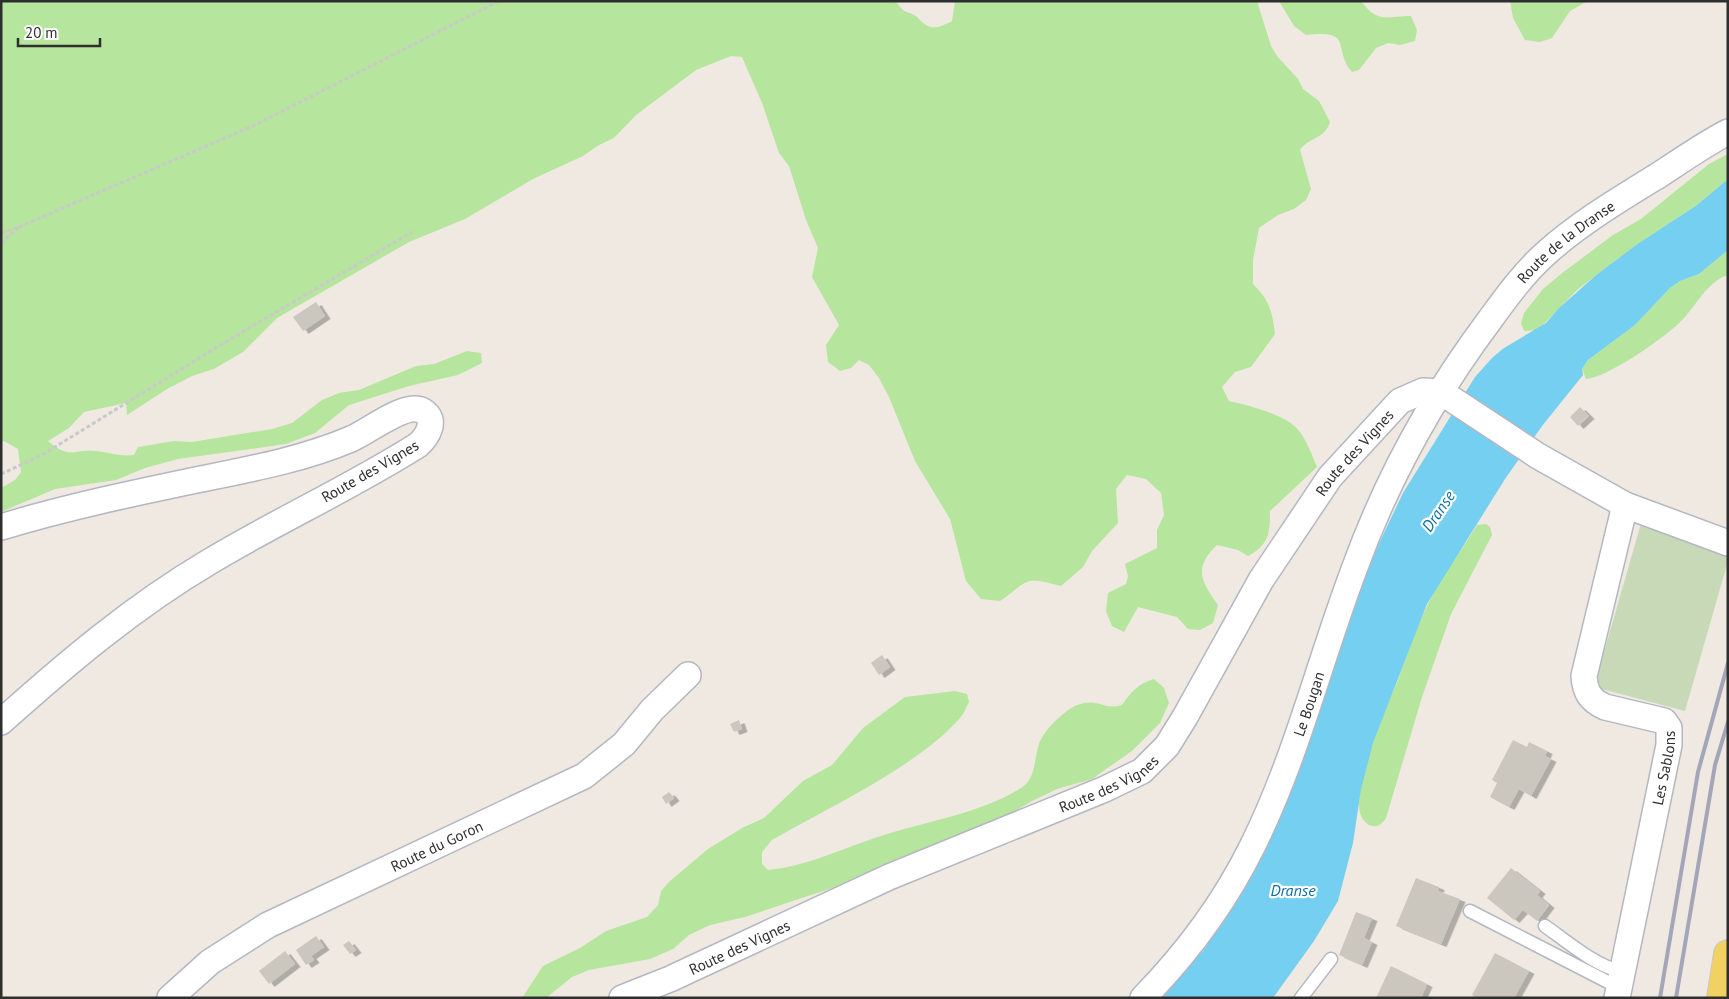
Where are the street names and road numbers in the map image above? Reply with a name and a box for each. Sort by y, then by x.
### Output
street label: Route de la Dranse [1513,196,1618,287]
street label: Route des Vignes [1311,405,1397,499]
street label: Route des Vignes [318,435,422,507]
street label: Le Bougan [1289,669,1328,739]
street label: Les Sablons [1647,731,1679,807]
street label: Route des Vignes [1056,751,1162,816]
street label: Route du Goron [387,816,486,875]
street label: Route des Vignes [686,915,793,978]

